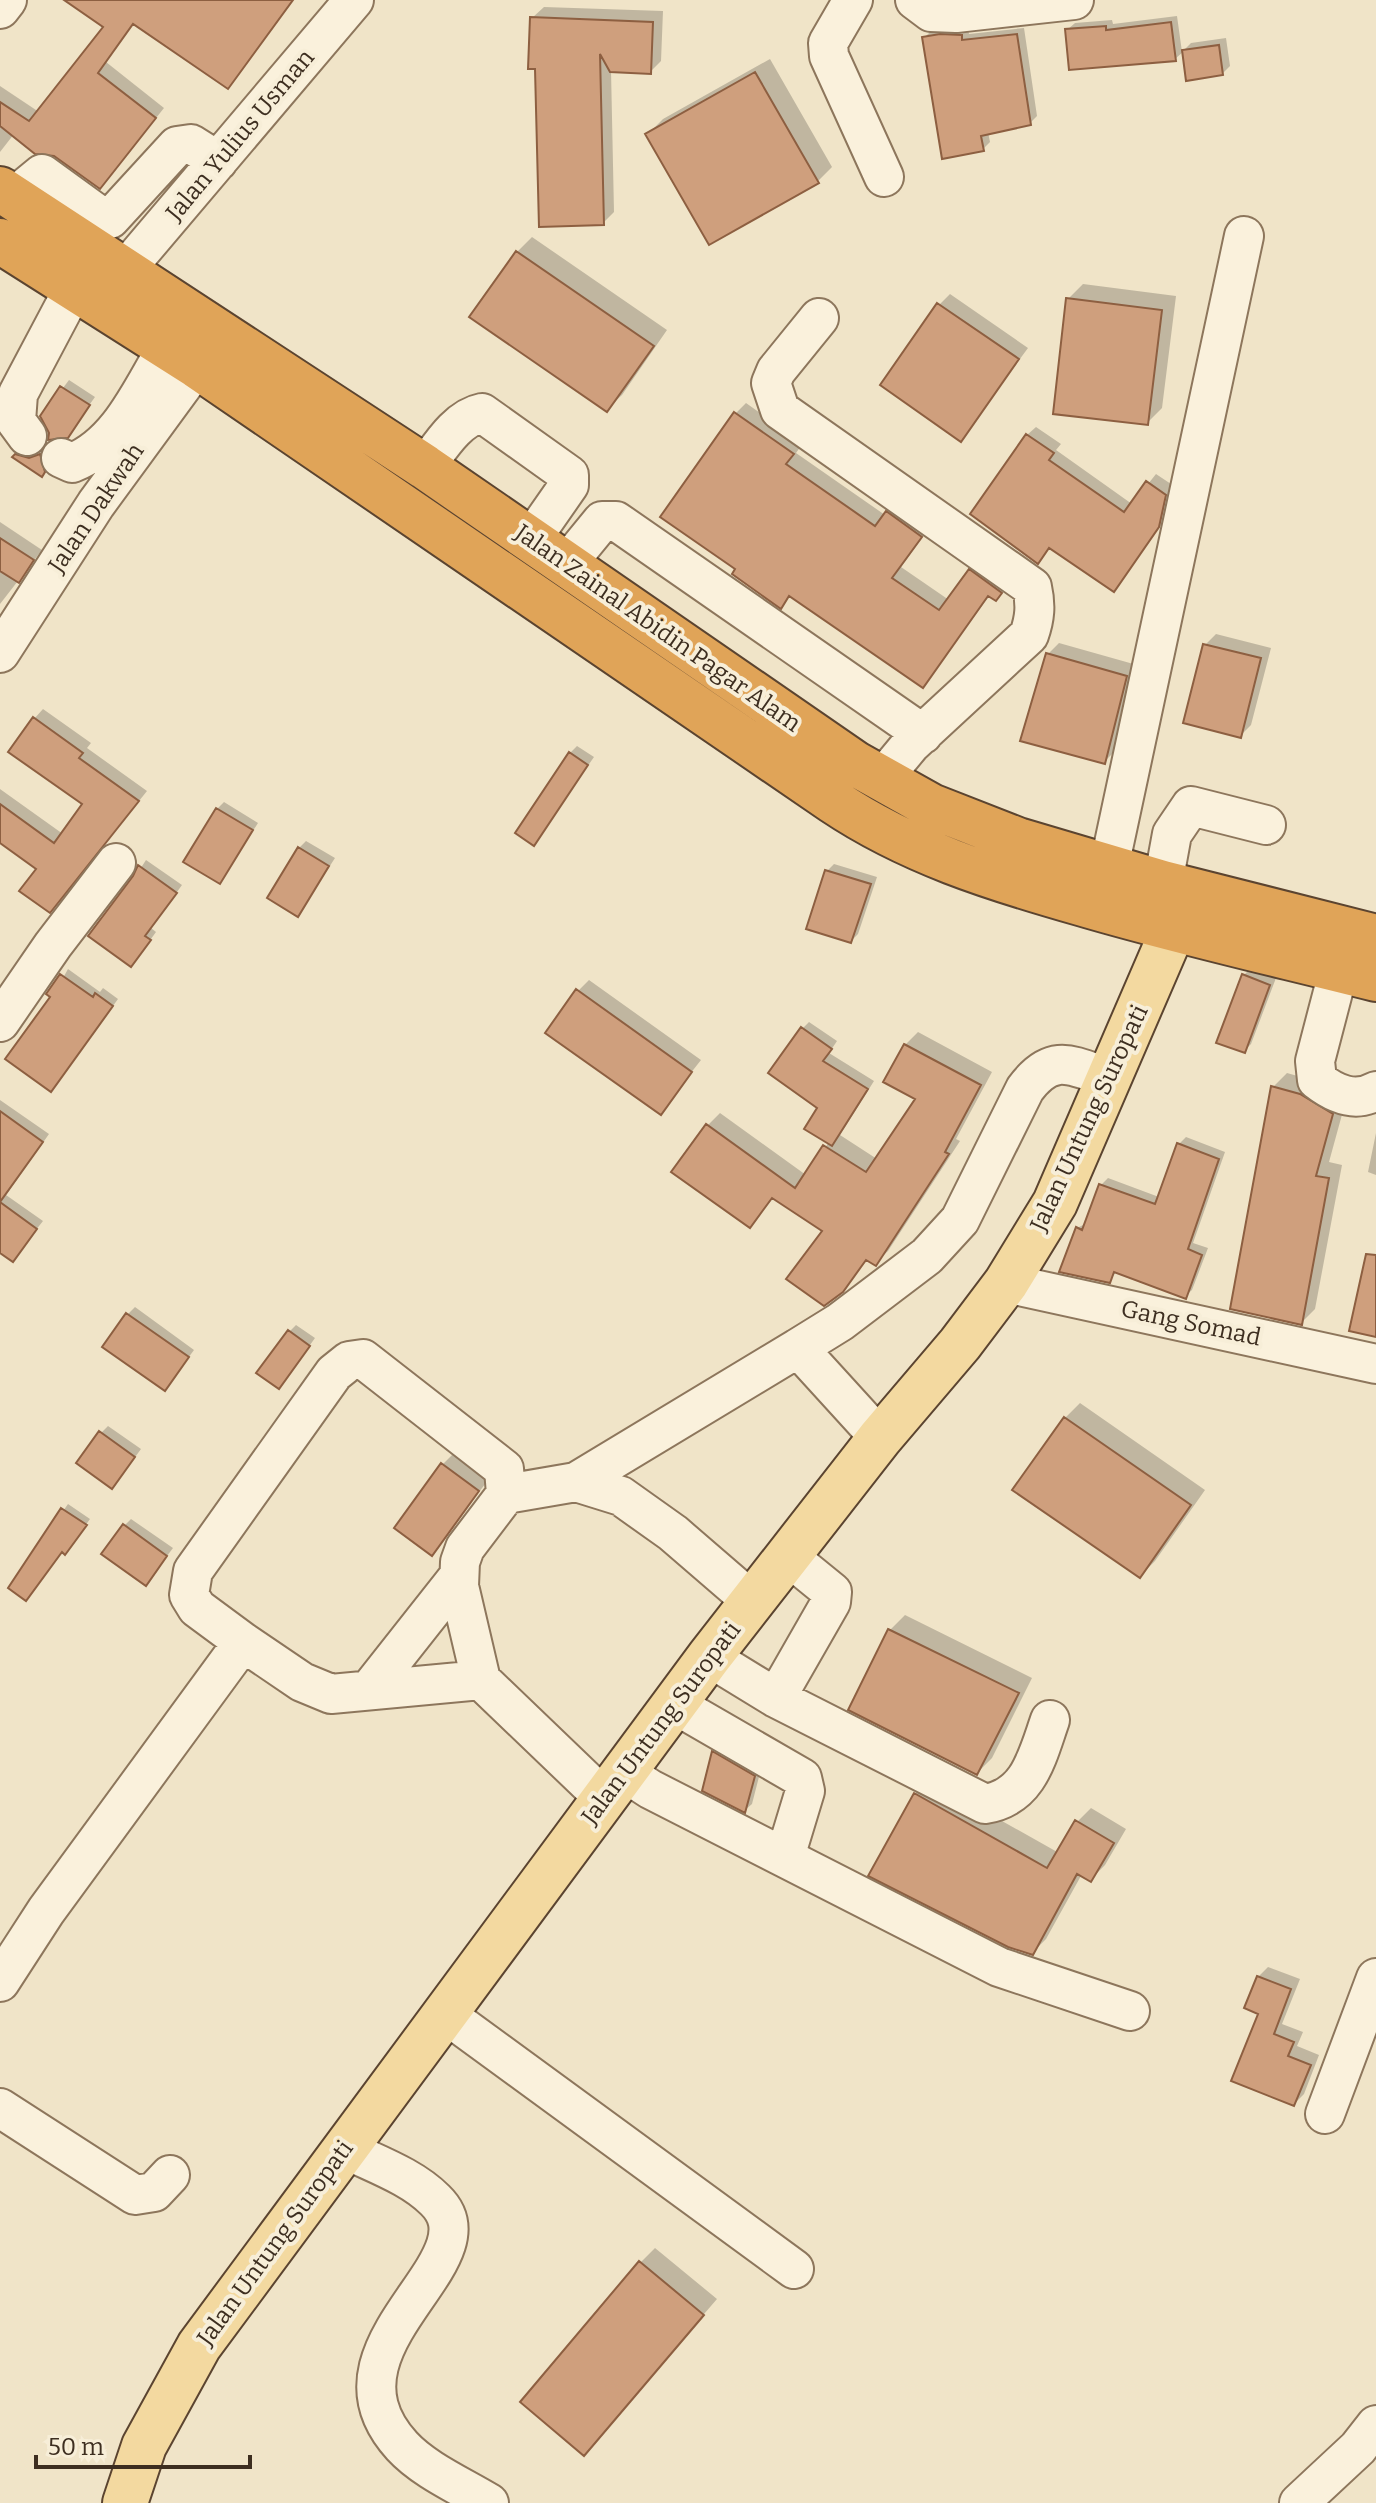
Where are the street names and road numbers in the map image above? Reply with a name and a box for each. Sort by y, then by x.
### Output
street label: Jalan Yulius Usman [160,44,320,227]
street label: Jalan Dakwah [42,438,150,579]
street label: Jalan Zainal Abidin Pagar Alam [509,518,806,738]
street label: Jalan Untung Suropati [1024,1000,1154,1236]
street label: Gang Somad [1119,1295,1263,1351]
street label: Jalan Untung Suropati [575,1616,746,1831]
street label: Jalan Untung Suropati [191,2135,359,2352]

